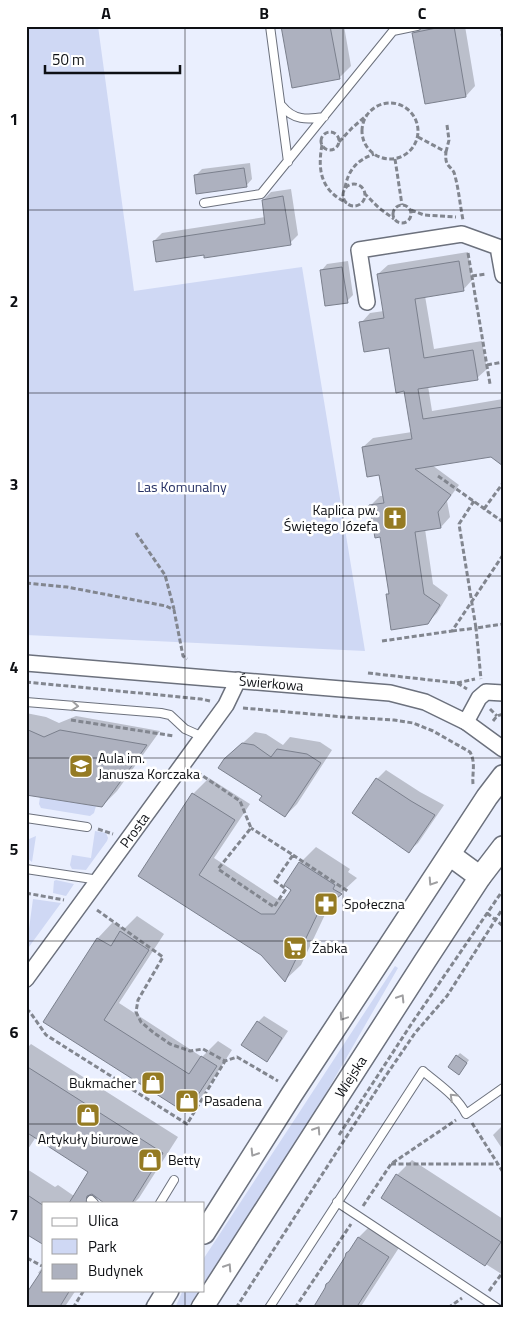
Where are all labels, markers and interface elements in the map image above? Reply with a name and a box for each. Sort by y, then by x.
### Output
text: A [101,1,111,25]
text: B [259,1,269,25]
text: C [418,1,427,25]
scale bar [45,42,180,74]
text: 50 m [52,48,85,71]
text: 1 [10,107,18,131]
text: 2 [10,289,18,313]
text: 3 [10,472,18,496]
park label: Las Komunalny [137,476,227,497]
place label: Kaplica pw. Świętego Józefa [284,499,378,536]
church icon: Kaplica pw. Świętego Józefa [382,505,408,531]
text: 4 [10,655,19,679]
street label: Świerkowa [238,670,304,696]
one-way arrow [71,700,79,711]
place label: Aula im. Janusza Korczaka [98,747,200,784]
school or university icon: Aula im. Janusza Korczaka [68,753,94,779]
street label: Prosta [114,808,154,852]
text: 5 [10,837,19,861]
one-way arrow [429,876,439,885]
pharmacy icon: Społeczna [313,891,339,917]
place label: Społeczna [344,893,405,914]
supermarket icon: Żabka [282,935,308,961]
place label: Żabka [312,937,348,958]
one-way arrow [395,994,405,1003]
one-way arrow [340,1012,349,1021]
text: 6 [10,1020,19,1044]
street label: Wiejska [329,1051,371,1101]
shop icon: Bukmacher [140,1070,166,1096]
place label: Bukmacher [69,1072,136,1093]
shop icon: Pasadena [174,1088,200,1114]
place label: Pasadena [204,1090,262,1111]
one-way arrow [450,1094,459,1103]
shop icon: Artykuły biurowe [75,1102,101,1128]
one-way arrow [310,1127,320,1136]
place label: Artykuły biurowe [38,1128,138,1149]
shop icon: Betty [137,1147,163,1173]
one-way arrow [250,1148,260,1157]
place label: Betty [168,1149,200,1170]
legend [42,1202,205,1292]
text: 7 [10,1203,18,1227]
text: Ulica [88,1209,119,1232]
text: Park [88,1235,117,1258]
text: Budynek [88,1259,143,1282]
one-way arrow [222,1263,232,1272]

